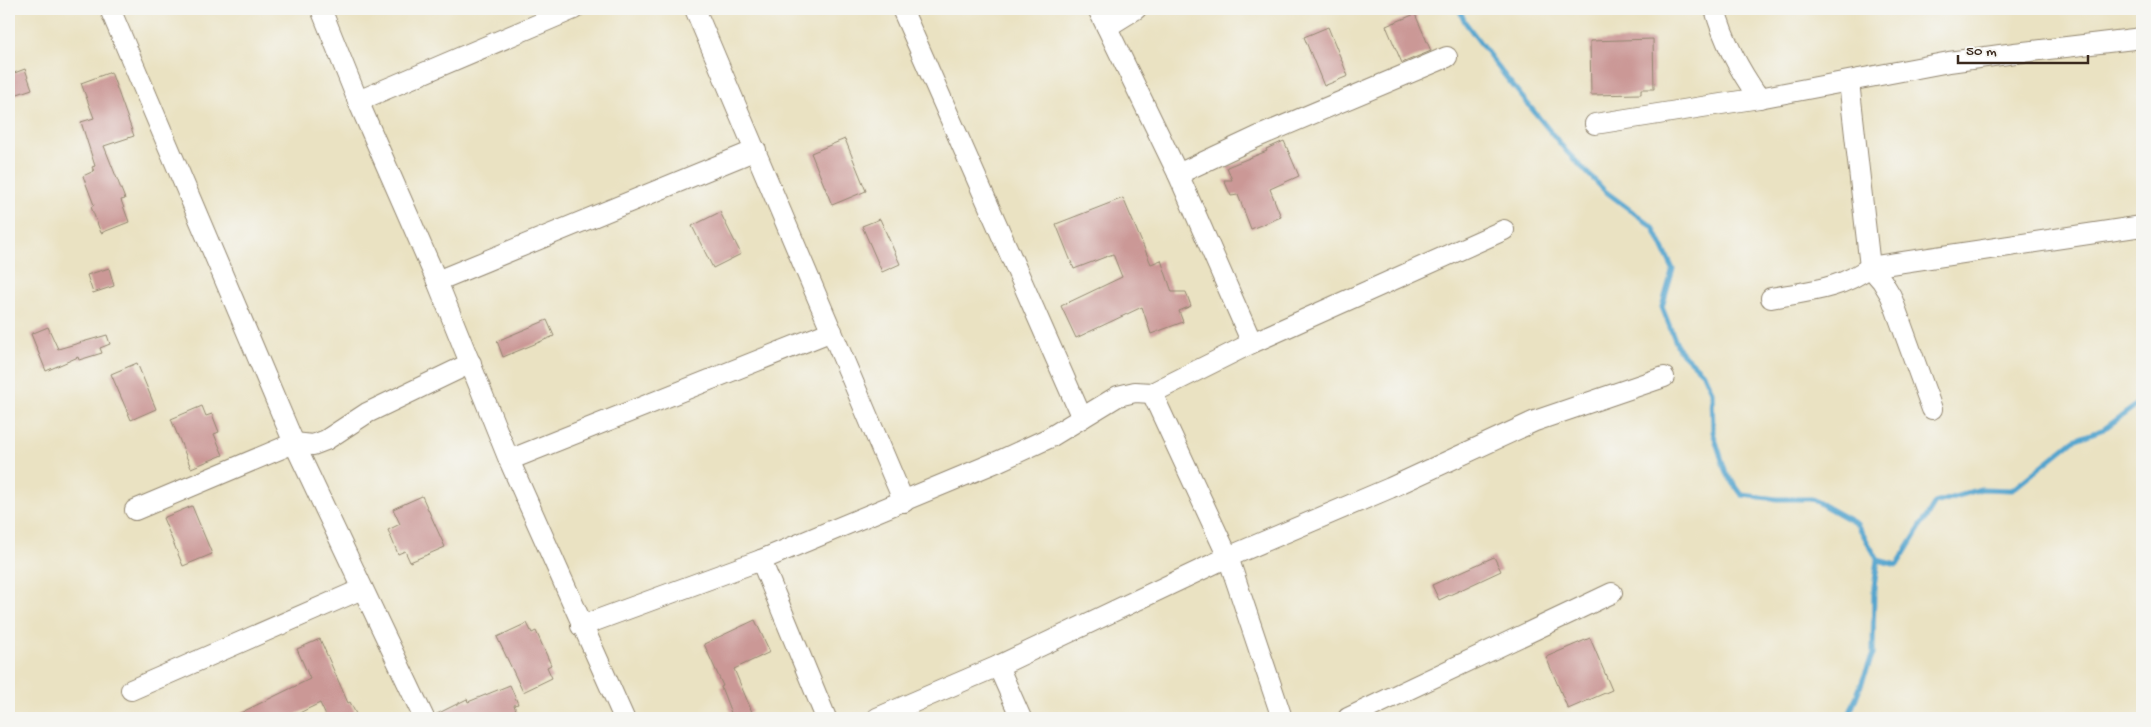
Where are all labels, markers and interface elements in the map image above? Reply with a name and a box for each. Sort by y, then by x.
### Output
scale bar [1958,32,2088,64]
text: 50 m [1966,43,1997,61]

